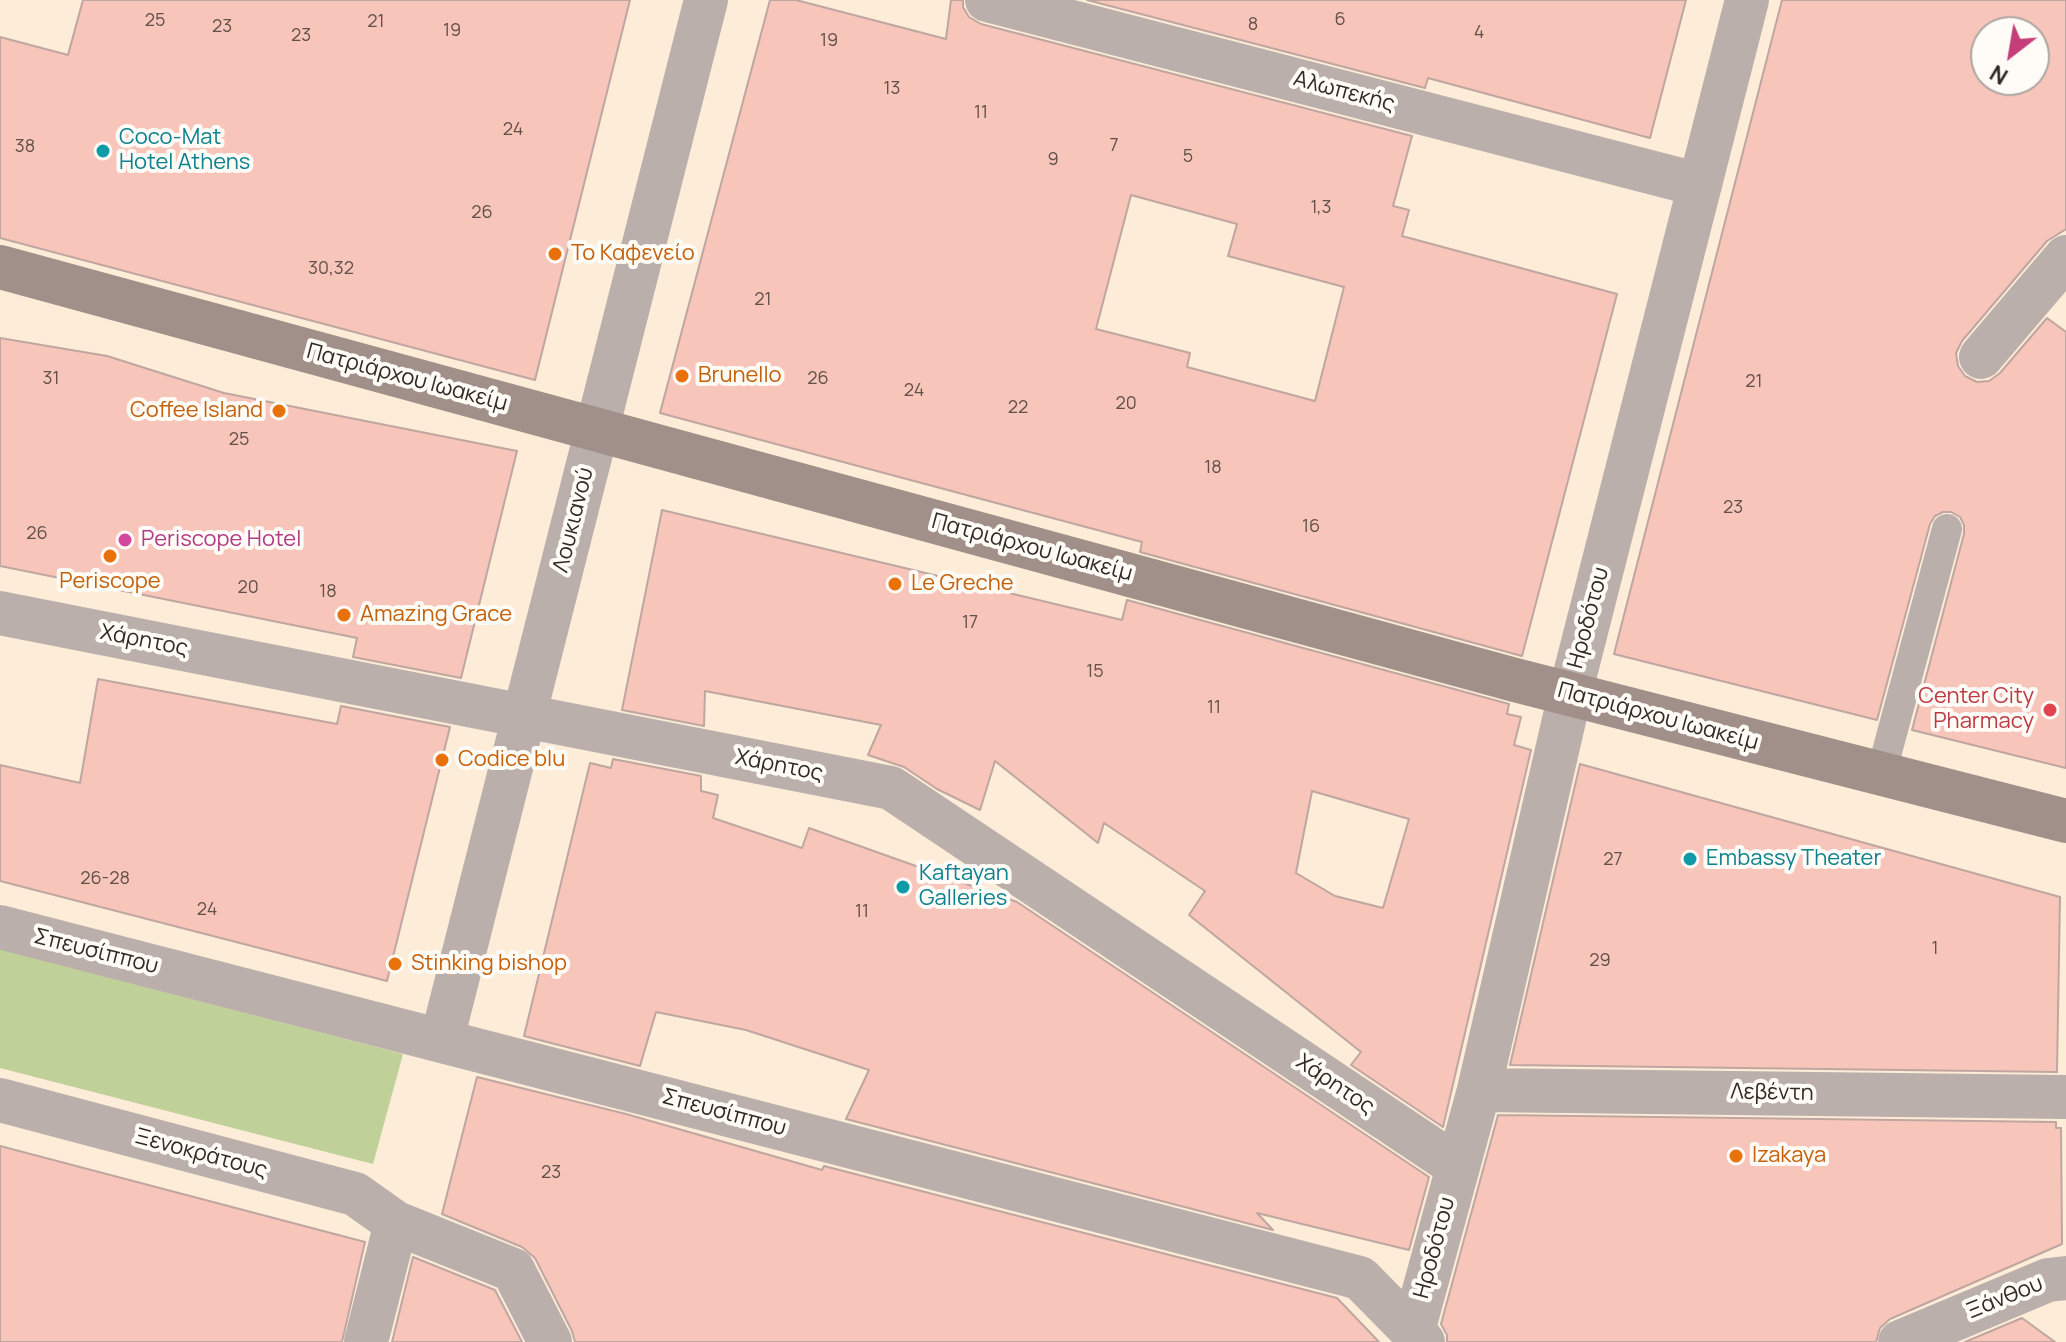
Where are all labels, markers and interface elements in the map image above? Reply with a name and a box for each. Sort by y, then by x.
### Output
house number: 6 [1334,9,1346,31]
house number: 25 [145,10,165,32]
house number: 21 [367,11,385,33]
house number: 8 [1248,14,1258,36]
house number: 23 [212,16,232,38]
north arrow [1970,16,2050,96]
house number: 19 [443,20,461,42]
house number: 4 [1474,22,1484,44]
house number: 23 [291,25,311,47]
house number: 19 [820,30,838,52]
text: N [1984,58,2013,92]
street label: Αλωπεκής [1291,66,1397,118]
house number: 13 [884,78,900,100]
house number: 11 [974,102,988,124]
house number: 24 [503,119,523,141]
place label: Coco-Mat Hotel Athens [119,125,250,176]
house number: 7 [1109,135,1119,157]
house number: 38 [15,136,35,158]
marker: Coco-Mat Hotel Athens [94,142,112,160]
house number: 5 [1183,146,1193,168]
house number: 9 [1047,149,1059,171]
house number: 1,3 [1310,197,1332,219]
house number: 26 [471,202,493,224]
place label: Το Καφενείο [571,241,695,267]
marker: Το Καφενείο [546,245,564,263]
house number: 30,32 [308,258,354,280]
house number: 21 [754,289,772,311]
street label: Πατριάρχου Ιωακείμ [304,338,510,418]
place label: Brunello [698,363,782,389]
marker: Brunello [673,367,691,385]
house number: 31 [43,368,59,390]
house number: 26 [807,368,829,390]
house number: 21 [1745,371,1763,393]
house number: 24 [904,380,924,402]
house number: 20 [1115,393,1137,415]
house number: 22 [1008,397,1028,419]
place label: Coffee Island [130,398,263,424]
marker: Coffee Island [270,402,288,420]
house number: 25 [229,429,249,451]
house number: 18 [1204,457,1222,479]
street label: Λουκιανού [548,465,600,575]
house number: 23 [1723,497,1743,519]
street label: Πατριάρχου Ιωακείμ [929,508,1135,588]
house number: 16 [1302,516,1320,538]
house number: 26 [26,523,48,545]
place label: Periscope Hotel [141,527,301,553]
marker: Periscope Hotel [116,531,134,549]
marker: Periscope [101,547,119,565]
street label: Ηροδότου [1563,564,1615,672]
place label: Periscope [59,569,161,595]
place label: Le Greche [911,571,1014,597]
marker: Le Greche [886,575,904,593]
house number: 20 [237,577,259,599]
house number: 18 [319,581,337,603]
place label: Amazing Grace [360,602,512,628]
marker: Amazing Grace [335,606,353,624]
house number: 17 [962,612,978,634]
street label: Χάρητος [98,620,190,662]
house number: 15 [1086,661,1104,683]
street label: Πατριάρχου Ιωακείμ [1555,677,1761,757]
place label: Center City Pharmacy [1918,684,2034,736]
house number: 11 [1207,697,1221,719]
marker: Center City Pharmacy [2041,701,2059,719]
street label: Χάρητος [733,745,825,787]
place label: Codice blu [458,747,565,773]
marker: Codice blu [433,751,451,769]
place label: Embassy Theater [1706,846,1881,872]
house number: 27 [1603,849,1623,871]
marker: Embassy Theater [1681,850,1699,868]
place label: Kaftayan Galleries [919,861,1009,912]
house number: 26-28 [80,868,130,890]
marker: Kaftayan Galleries [894,878,912,896]
house number: 24 [197,899,217,921]
house number: 11 [855,901,869,923]
street label: Σπευσίππου [31,924,161,980]
house number: 1 [1931,938,1939,960]
house number: 29 [1589,950,1611,972]
place label: Stinking bishop [411,951,567,977]
marker: Stinking bishop [386,955,404,973]
street label: Χάρητος [1291,1049,1379,1121]
street label: Λεβέντη [1730,1079,1814,1107]
street label: Σπευσίππου [659,1084,789,1142]
street label: Ξενοκράτους [132,1124,270,1184]
place label: Izakaya [1752,1143,1826,1169]
marker: Izakaya [1727,1147,1745,1165]
house number: 23 [541,1162,561,1184]
street label: Ηροδότου [1409,1194,1461,1302]
street label: Ξάνθου [1963,1271,2047,1325]

